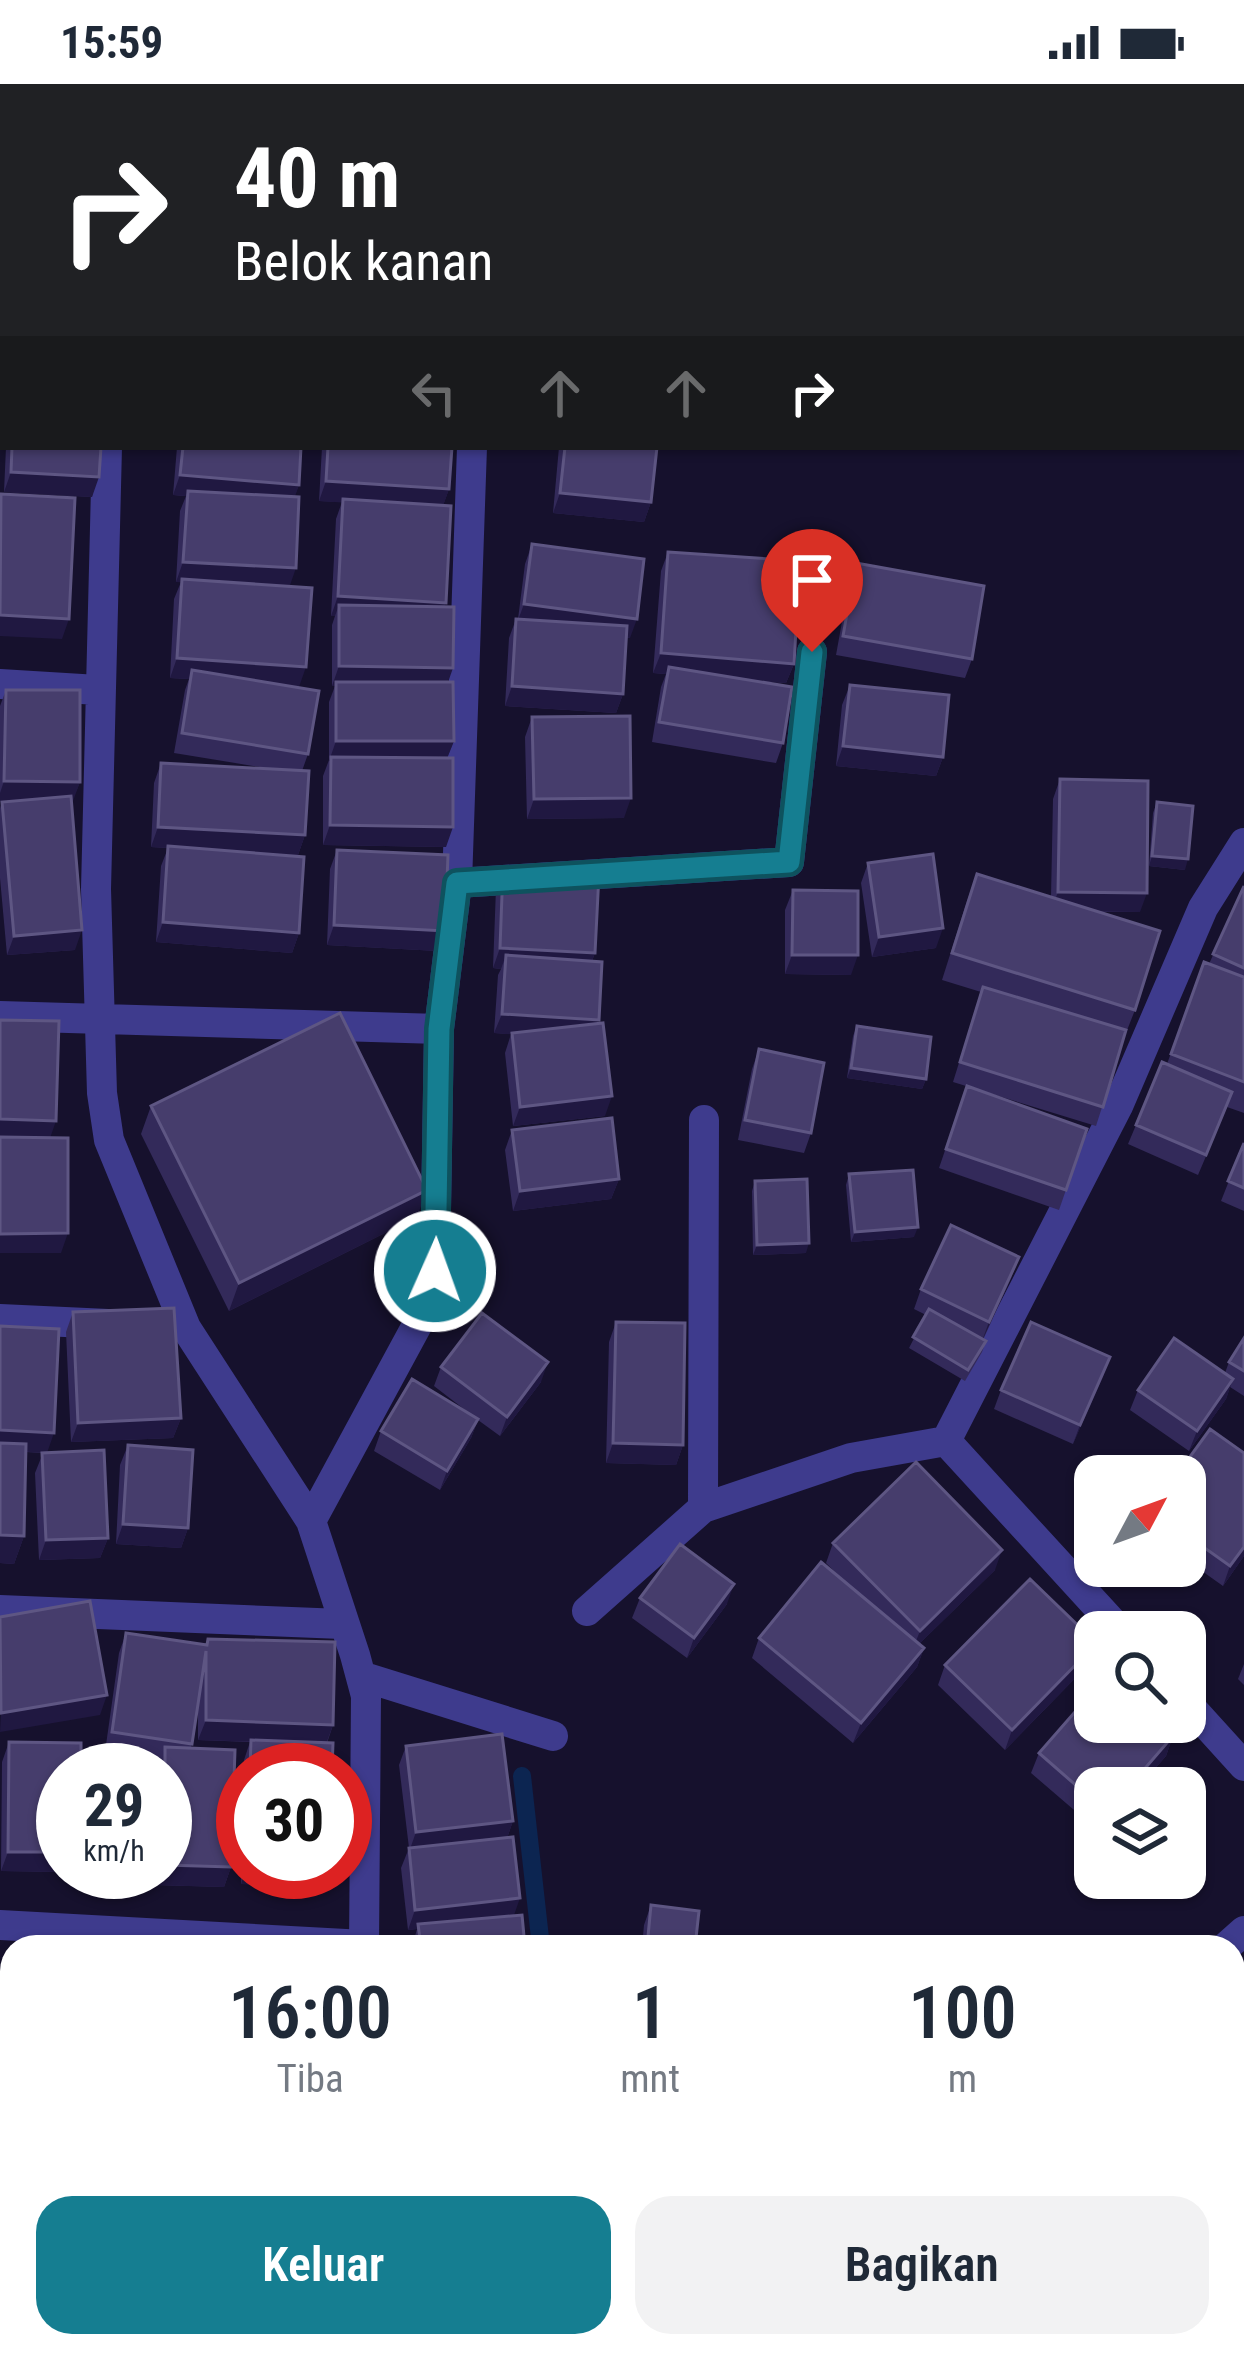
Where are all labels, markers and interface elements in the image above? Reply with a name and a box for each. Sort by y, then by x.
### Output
text: 15:59 [60,16,163,69]
text: 40 m [234,129,401,228]
icon: right [36,132,192,288]
text: Belok kanan [234,230,493,293]
icon: left [401,360,467,426]
icon: ahead [527,360,593,426]
icon: ahead [653,360,719,426]
icon: right [779,360,845,426]
pin [761,529,863,652]
icon: arrive [779,547,845,613]
position arrow [372,1208,498,1334]
north arrow [1074,1455,1206,1587]
map controls [1074,1455,1206,1899]
button: search [1074,1611,1206,1743]
speed limit sign: 30 [216,1743,372,1899]
button: layers [1074,1767,1206,1899]
text: 29 [84,1770,144,1841]
text: km/h [83,1833,145,1868]
text: 16:00 [228,1971,392,2056]
text: 1 [632,1971,668,2056]
text: 100 [908,1971,1017,2056]
text: Tiba [277,2056,344,2102]
text: mnt [620,2056,680,2102]
text: m [948,2056,977,2102]
button: Keluar [36,2196,611,2334]
button: Bagikan [635,2196,1209,2334]

